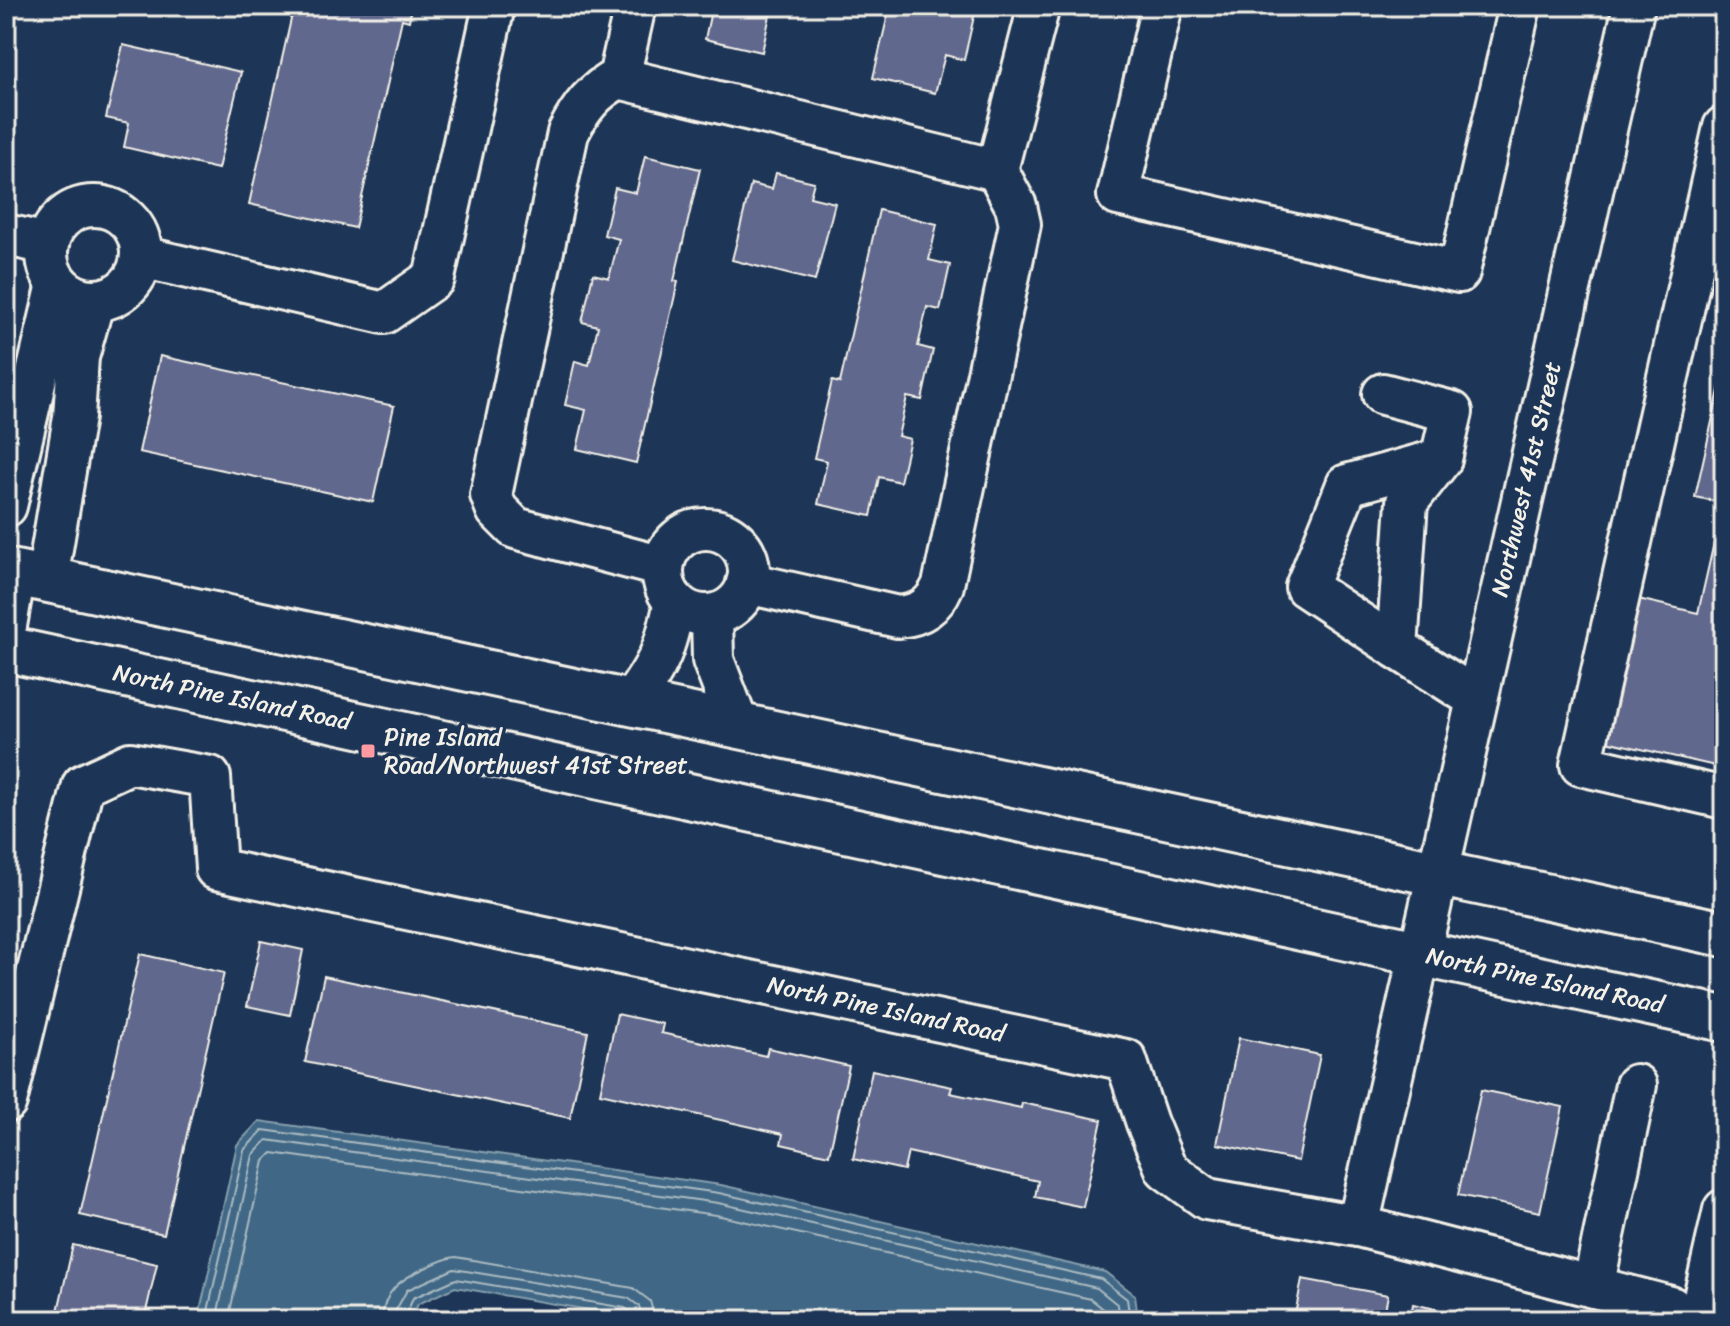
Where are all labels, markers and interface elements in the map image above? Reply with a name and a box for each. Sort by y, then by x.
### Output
street label: Northwest 41st Street [1478,357,1574,601]
street label: North Pine Island Road [109,651,356,743]
place label: Pine Island Road/Northwest 41st Street [384,716,688,786]
marker: Pine Island Road/Northwest 41st Street [359,742,377,760]
street label: North Pine Island Road [1422,934,1669,1026]
street label: North Pine Island Road [763,963,1010,1055]

